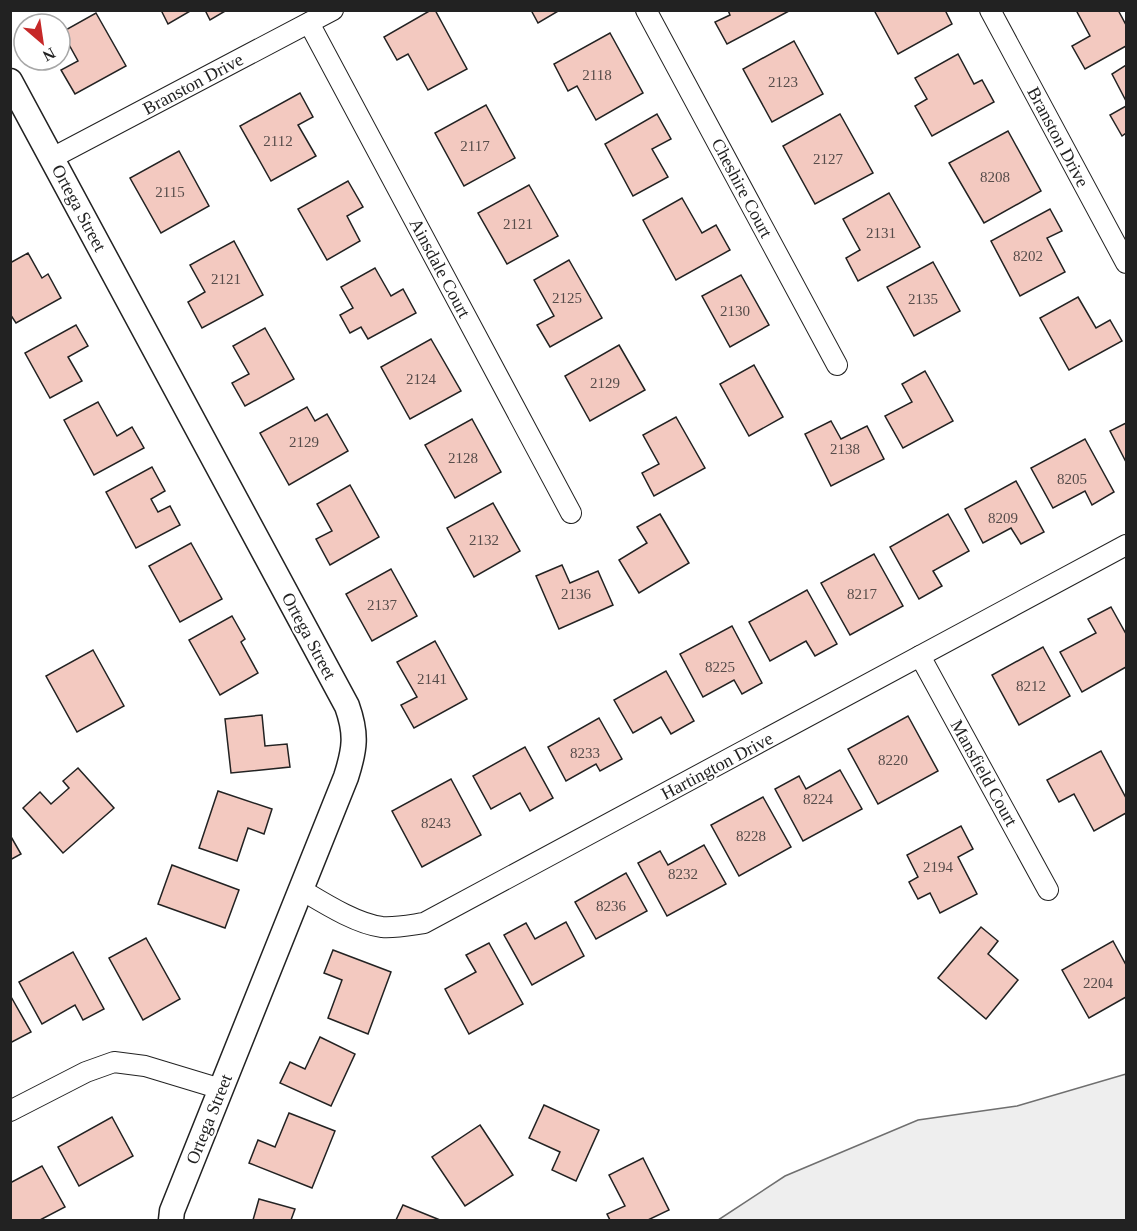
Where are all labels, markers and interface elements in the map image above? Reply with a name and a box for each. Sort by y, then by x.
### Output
north arrow [12,12,72,72]
text: N [39,44,58,65]
street label: Branston Drive [140,49,246,119]
house number: 2118 [582,67,612,83]
house number: 2123 [768,74,798,90]
street label: Branston Drive [1023,84,1093,190]
house number: 2112 [263,133,293,149]
street label: Cheshire Court [707,135,777,241]
house number: 2117 [460,138,490,154]
house number: 2127 [813,151,844,167]
street label: Ortega Street [48,161,110,255]
house number: 8208 [980,169,1010,185]
house number: 2115 [155,184,185,200]
street label: Ainsdale Court [405,215,475,321]
house number: 2121 [503,216,533,232]
house number: 2131 [866,225,896,241]
house number: 8202 [1013,248,1043,264]
house number: 2121 [211,271,241,287]
house number: 2125 [552,290,582,306]
house number: 2135 [908,291,938,307]
house number: 2130 [720,303,750,319]
house number: 2124 [406,371,437,387]
house number: 2129 [590,375,620,391]
house number: 2129 [289,434,319,450]
house number: 2138 [830,441,860,457]
house number: 2128 [448,450,478,466]
house number: 8205 [1057,471,1087,487]
house number: 8209 [988,510,1018,526]
house number: 2132 [469,532,499,548]
house number: 2136 [561,586,592,602]
house number: 8217 [847,586,878,602]
street label: Ortega Street [278,589,340,683]
house number: 2137 [367,597,398,613]
house number: 8225 [705,659,735,675]
house number: 2141 [417,671,447,687]
house number: 8212 [1016,678,1046,694]
street label: Mansfield Court [947,716,1021,830]
street label: Hartington Drive [658,728,776,804]
house number: 8233 [570,745,600,761]
house number: 8220 [878,752,908,768]
house number: 8224 [803,791,834,807]
house number: 8243 [421,815,451,831]
house number: 8228 [736,828,766,844]
house number: 2194 [923,859,954,875]
house number: 8232 [668,866,698,882]
house number: 8236 [596,898,627,914]
house number: 2204 [1083,975,1114,991]
street label: Ortega Street [182,1071,236,1167]

